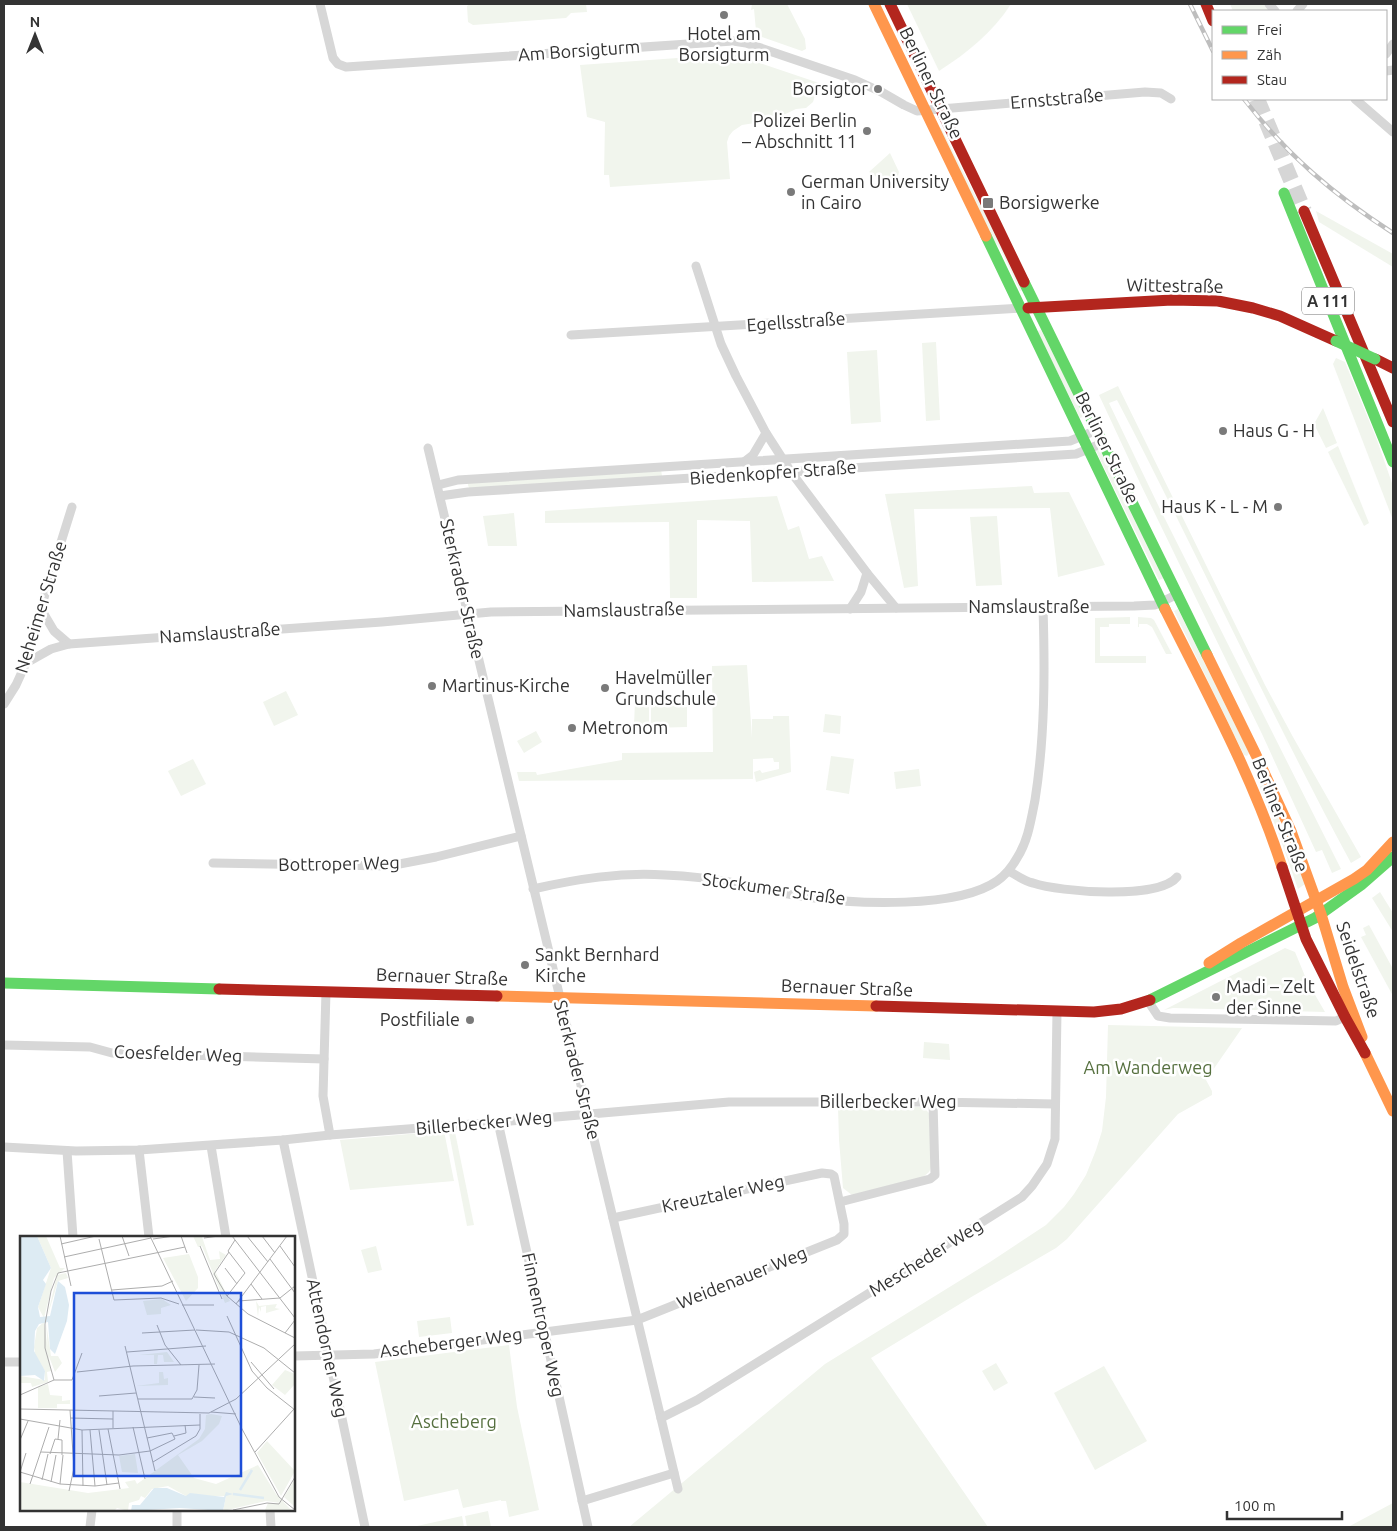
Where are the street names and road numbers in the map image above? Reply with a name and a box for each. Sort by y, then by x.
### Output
street label: Berliner Straße [896,23,968,142]
street label: Am Borsigturm [517,36,641,64]
street label: Ernststraße [1009,84,1105,112]
street label: Wittestraße [1126,274,1224,296]
road number: A 111 [1302,288,1354,314]
street label: Egellsstraße [746,308,846,334]
street label: Berliner Straße [1072,388,1144,507]
street label: Biedenkopfer Straße [689,456,857,488]
street label: Sterkrader Straße [437,517,489,661]
street label: Neheimer Straße [10,538,70,675]
street label: Namslaustraße [968,596,1090,616]
street label: Namslaustraße [563,598,685,620]
street label: Namslaustraße [159,618,281,646]
street label: Berliner Straße [1249,754,1313,875]
street label: Bottroper Weg [278,852,400,874]
street label: Stockumer Straße [701,868,847,908]
street label: Seidelstraße [1333,919,1385,1021]
street label: Bernauer Straße [376,964,508,988]
street label: Bernauer Straße [781,975,913,999]
street label: Sterkrader Straße [551,998,605,1142]
street label: Coesfelder Weg [113,1041,243,1065]
street label: Billerbecker Weg [819,1091,957,1111]
street label: Billerbecker Weg [415,1106,553,1138]
street label: Kreuztaler Weg [660,1170,786,1216]
street label: Mescheder Weg [865,1214,986,1300]
street label: Weidenauer Weg [674,1242,810,1312]
street label: Finnentroper Weg [519,1251,569,1399]
street label: Attendorner Weg [303,1276,352,1419]
street label: Ascheberger Weg [378,1323,523,1361]

